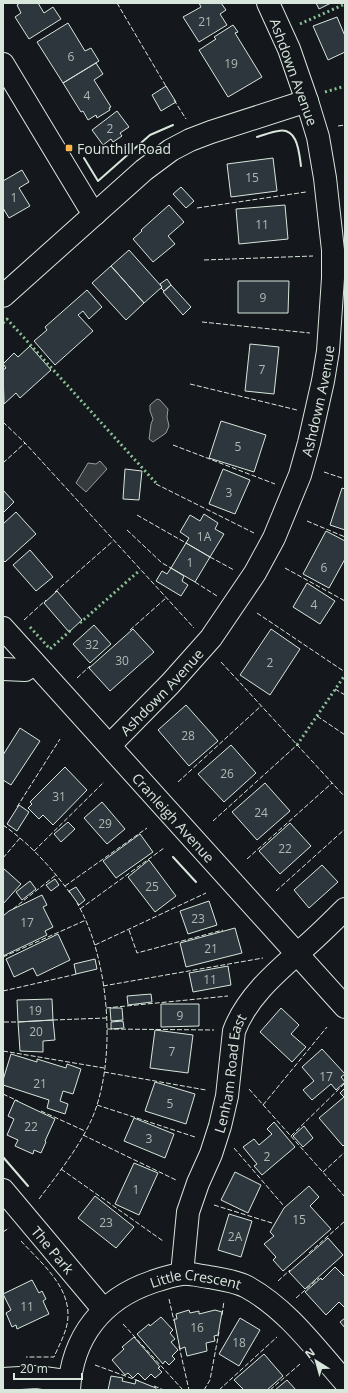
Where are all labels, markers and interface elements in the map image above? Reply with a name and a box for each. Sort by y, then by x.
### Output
house number: 21 [198,13,212,30]
street label: Ashdown Avenue [266,16,322,128]
house number: 6 [68,48,75,65]
house number: 19 [224,55,238,72]
house number: 4 [84,87,91,104]
house number: 2 [107,120,114,137]
place label: Founthill Road [77,139,171,158]
marker: Founthill Road [64,143,74,153]
house number: 15 [245,169,259,186]
house number: 1 [11,189,17,206]
house number: 11 [255,216,269,233]
house number: 9 [260,289,267,306]
street label: Ashdown Avenue [296,345,338,458]
house number: 7 [259,361,266,378]
house number: 5 [235,438,242,455]
house number: 3 [226,484,233,501]
house number: 1A [197,528,212,545]
house number: 1 [187,554,193,571]
house number: 6 [321,559,328,576]
house number: 4 [311,596,318,613]
house number: 32 [85,636,99,653]
street label: Ashdown Avenue [115,644,207,739]
house number: 30 [115,652,129,669]
house number: 2 [267,654,274,671]
house number: 28 [181,727,195,744]
house number: 26 [220,765,234,782]
street label: Cranleigh Avenue [128,768,219,866]
house number: 31 [52,788,66,805]
house number: 24 [254,804,268,821]
house number: 29 [98,815,112,832]
house number: 22 [278,840,292,857]
house number: 25 [145,878,159,895]
house number: 23 [191,910,205,927]
house number: 17 [20,914,34,931]
house number: 21 [204,940,218,957]
house number: 11 [203,971,217,988]
house number: 19 [28,1002,42,1019]
house number: 9 [177,1007,184,1024]
street label: Lenham Road East [209,1010,250,1135]
house number: 20 [29,1023,43,1040]
house number: 7 [169,1043,176,1060]
house number: 17 [319,1068,333,1085]
house number: 21 [33,1075,47,1092]
house number: 5 [167,1095,174,1112]
house number: 22 [24,1118,38,1135]
house number: 3 [146,1130,153,1147]
house number: 2 [264,1148,271,1165]
house number: 1 [133,1181,139,1198]
house number: 15 [292,1211,306,1228]
house number: 23 [99,1214,113,1231]
street label: The Park [28,1222,79,1278]
house number: 2A [228,1228,243,1245]
street label: Little Crescent [147,1264,244,1293]
house number: 11 [20,1298,34,1315]
house number: 16 [190,1319,204,1336]
house number: 18 [232,1334,246,1351]
north arrow [296,1341,336,1381]
text: N [302,1344,318,1361]
scale bar [14,1355,82,1381]
text: 20 m [20,1360,48,1377]

